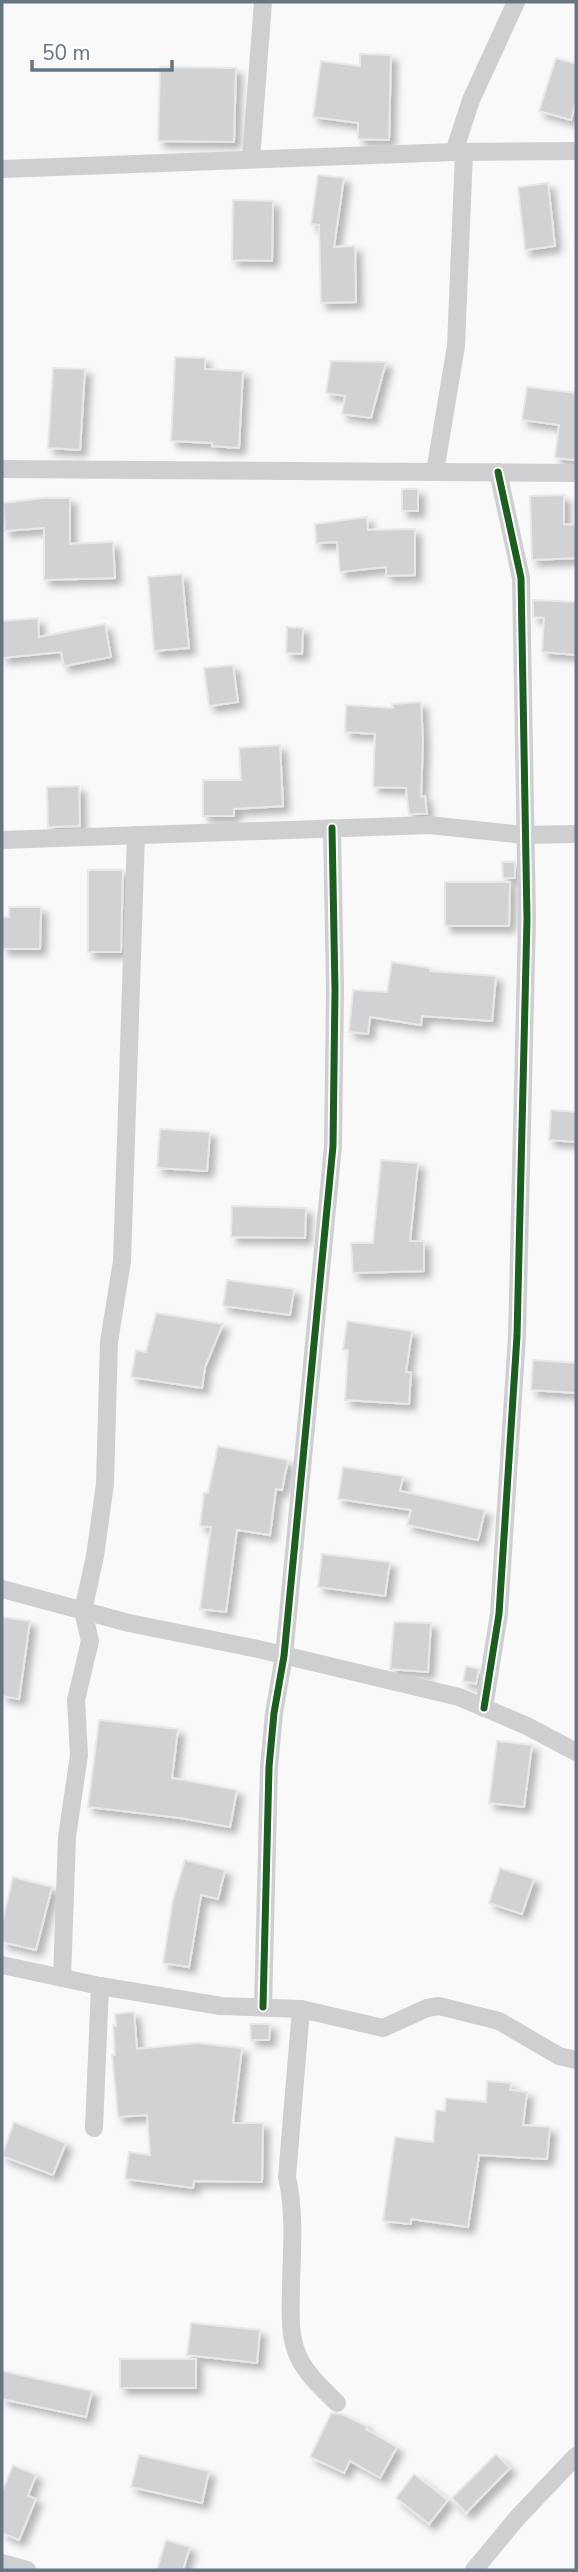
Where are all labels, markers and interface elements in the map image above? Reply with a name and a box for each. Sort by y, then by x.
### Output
scale bar [32,28,172,72]
text: 50 m [42,39,91,67]

